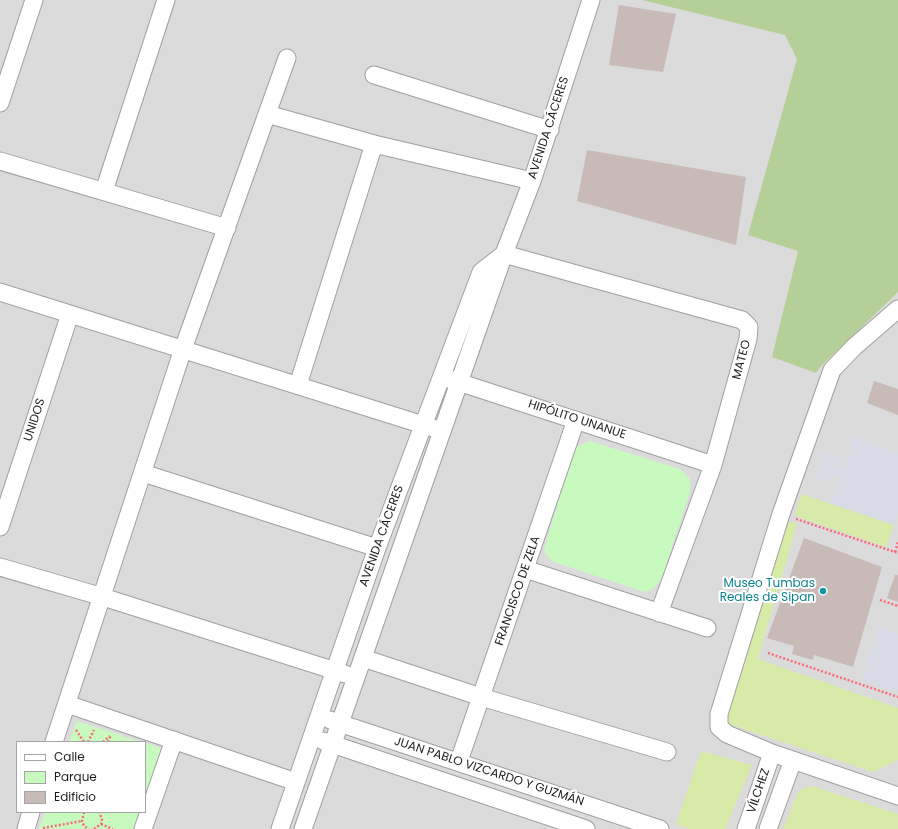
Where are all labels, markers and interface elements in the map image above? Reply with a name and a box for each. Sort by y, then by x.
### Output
street label: AVENIDA CÁCERES [526,75,572,181]
street label: MATEO [730,339,754,381]
street label: UNIDOS [21,397,49,443]
street label: HIPÓLITO UNANUE [526,397,628,443]
street label: AVENIDA CÁCERES [357,483,407,589]
street label: FRANCISCO DE ZELA [493,534,543,648]
place label: Museo Tumbas Reales de Sipan [720,577,815,605]
marker: Museo Tumbas Reales de Sipan [818,586,828,596]
street label: JUAN PABLO VIZCARDO Y GUZMÁN [392,734,586,810]
legend [16,741,146,813]
text: Calle [54,748,85,765]
street label: VÍLCHEZ [745,767,773,815]
text: Parque [54,768,97,785]
text: Edificio [54,788,96,805]

